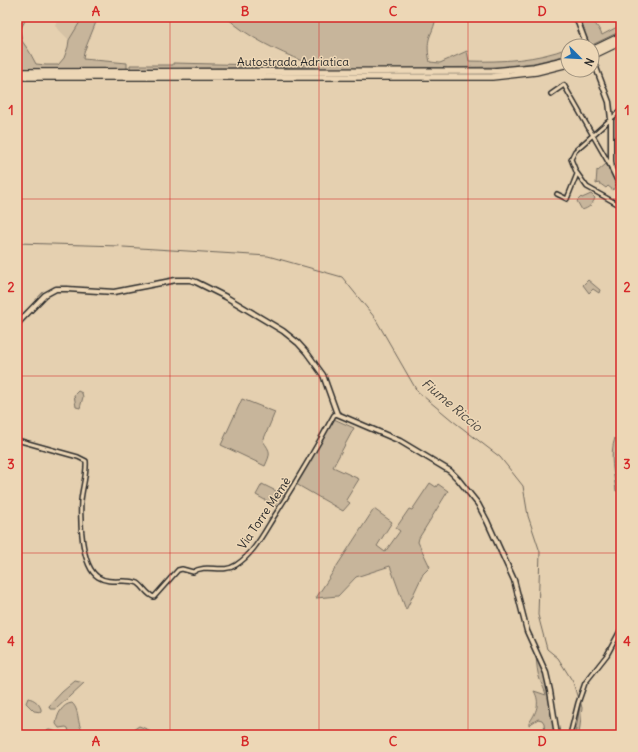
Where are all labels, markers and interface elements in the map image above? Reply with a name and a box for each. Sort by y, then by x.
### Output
text: A [92,3,101,20]
text: B [241,3,250,20]
text: C [389,3,398,20]
text: D [537,3,547,20]
north arrow [560,38,600,78]
street label: Autostrada Adriatica [237,54,349,69]
text: N [581,56,597,68]
text: 1 [8,102,14,119]
text: 1 [624,102,630,119]
text: 2 [7,279,15,296]
text: 2 [623,279,631,296]
water label: Fiume Riccio [418,375,486,436]
text: 3 [7,456,15,473]
text: 3 [623,456,631,473]
street label: Via Torre Memè [234,474,294,552]
text: 4 [7,633,15,650]
text: 4 [623,633,631,650]
text: A [92,733,101,750]
text: B [241,733,250,750]
text: C [389,733,398,750]
text: D [537,733,547,750]

